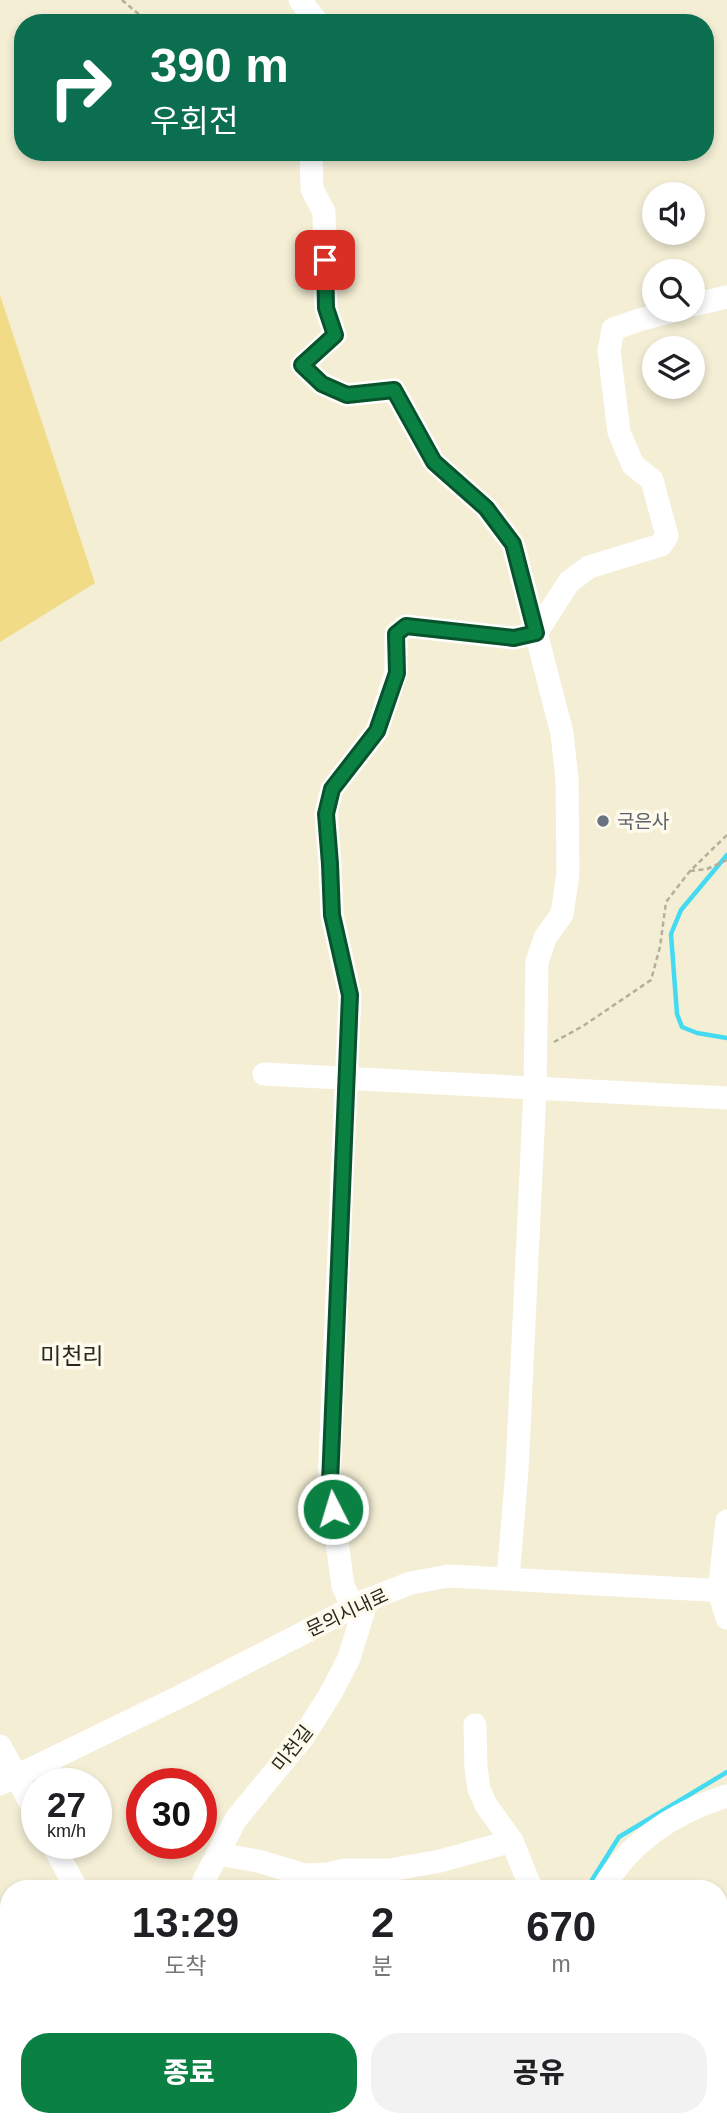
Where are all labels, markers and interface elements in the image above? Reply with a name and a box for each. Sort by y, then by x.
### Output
text: 390 m [150,38,289,92]
icon: right [35,42,126,133]
text: 우회전 [150,103,238,139]
map controls [642,182,705,399]
button: sound [642,182,705,245]
pin [295,230,355,290]
icon: arrive [306,241,344,279]
button: search [642,259,705,322]
button: layers [642,336,705,399]
place label: 국은사 [617,811,669,832]
marker: 국은사 [595,813,611,829]
district label: 미천리 [40,1343,104,1369]
position arrow [296,1472,370,1546]
street label: 문의시내로 [303,1584,391,1640]
street label: 미천길 [268,1721,317,1775]
speed limit sign: 30 [126,1768,217,1859]
text: 27 [47,1785,86,1824]
text: km/h [47,1821,86,1841]
text: 13:29 [132,1899,239,1946]
text: 2 [371,1899,394,1946]
text: 670 [526,1903,596,1950]
text: m [552,1951,571,1977]
text: 도착 [164,1953,207,1979]
text: 분 [372,1953,393,1979]
button: 종료 [21,2033,357,2113]
button: 공유 [371,2033,707,2113]

